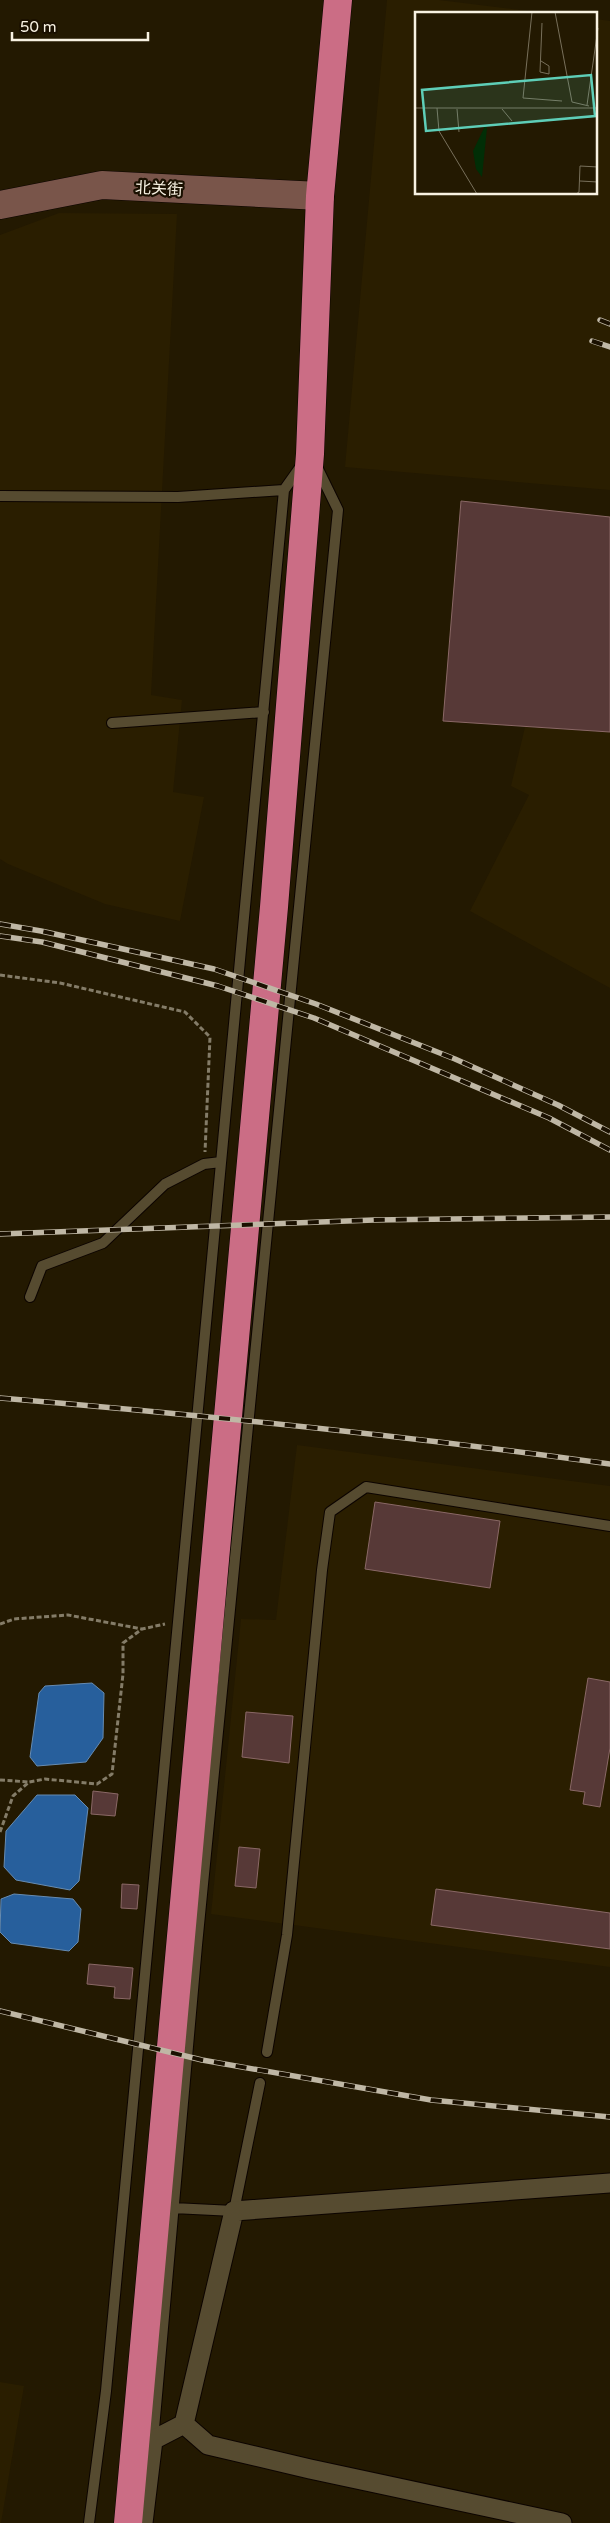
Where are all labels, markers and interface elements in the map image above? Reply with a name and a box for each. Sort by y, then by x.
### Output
scale bar [12,10,149,42]
inset map [415,12,598,195]
text: 50 m [20,18,57,36]
street label: 北关街 [134,178,183,200]

